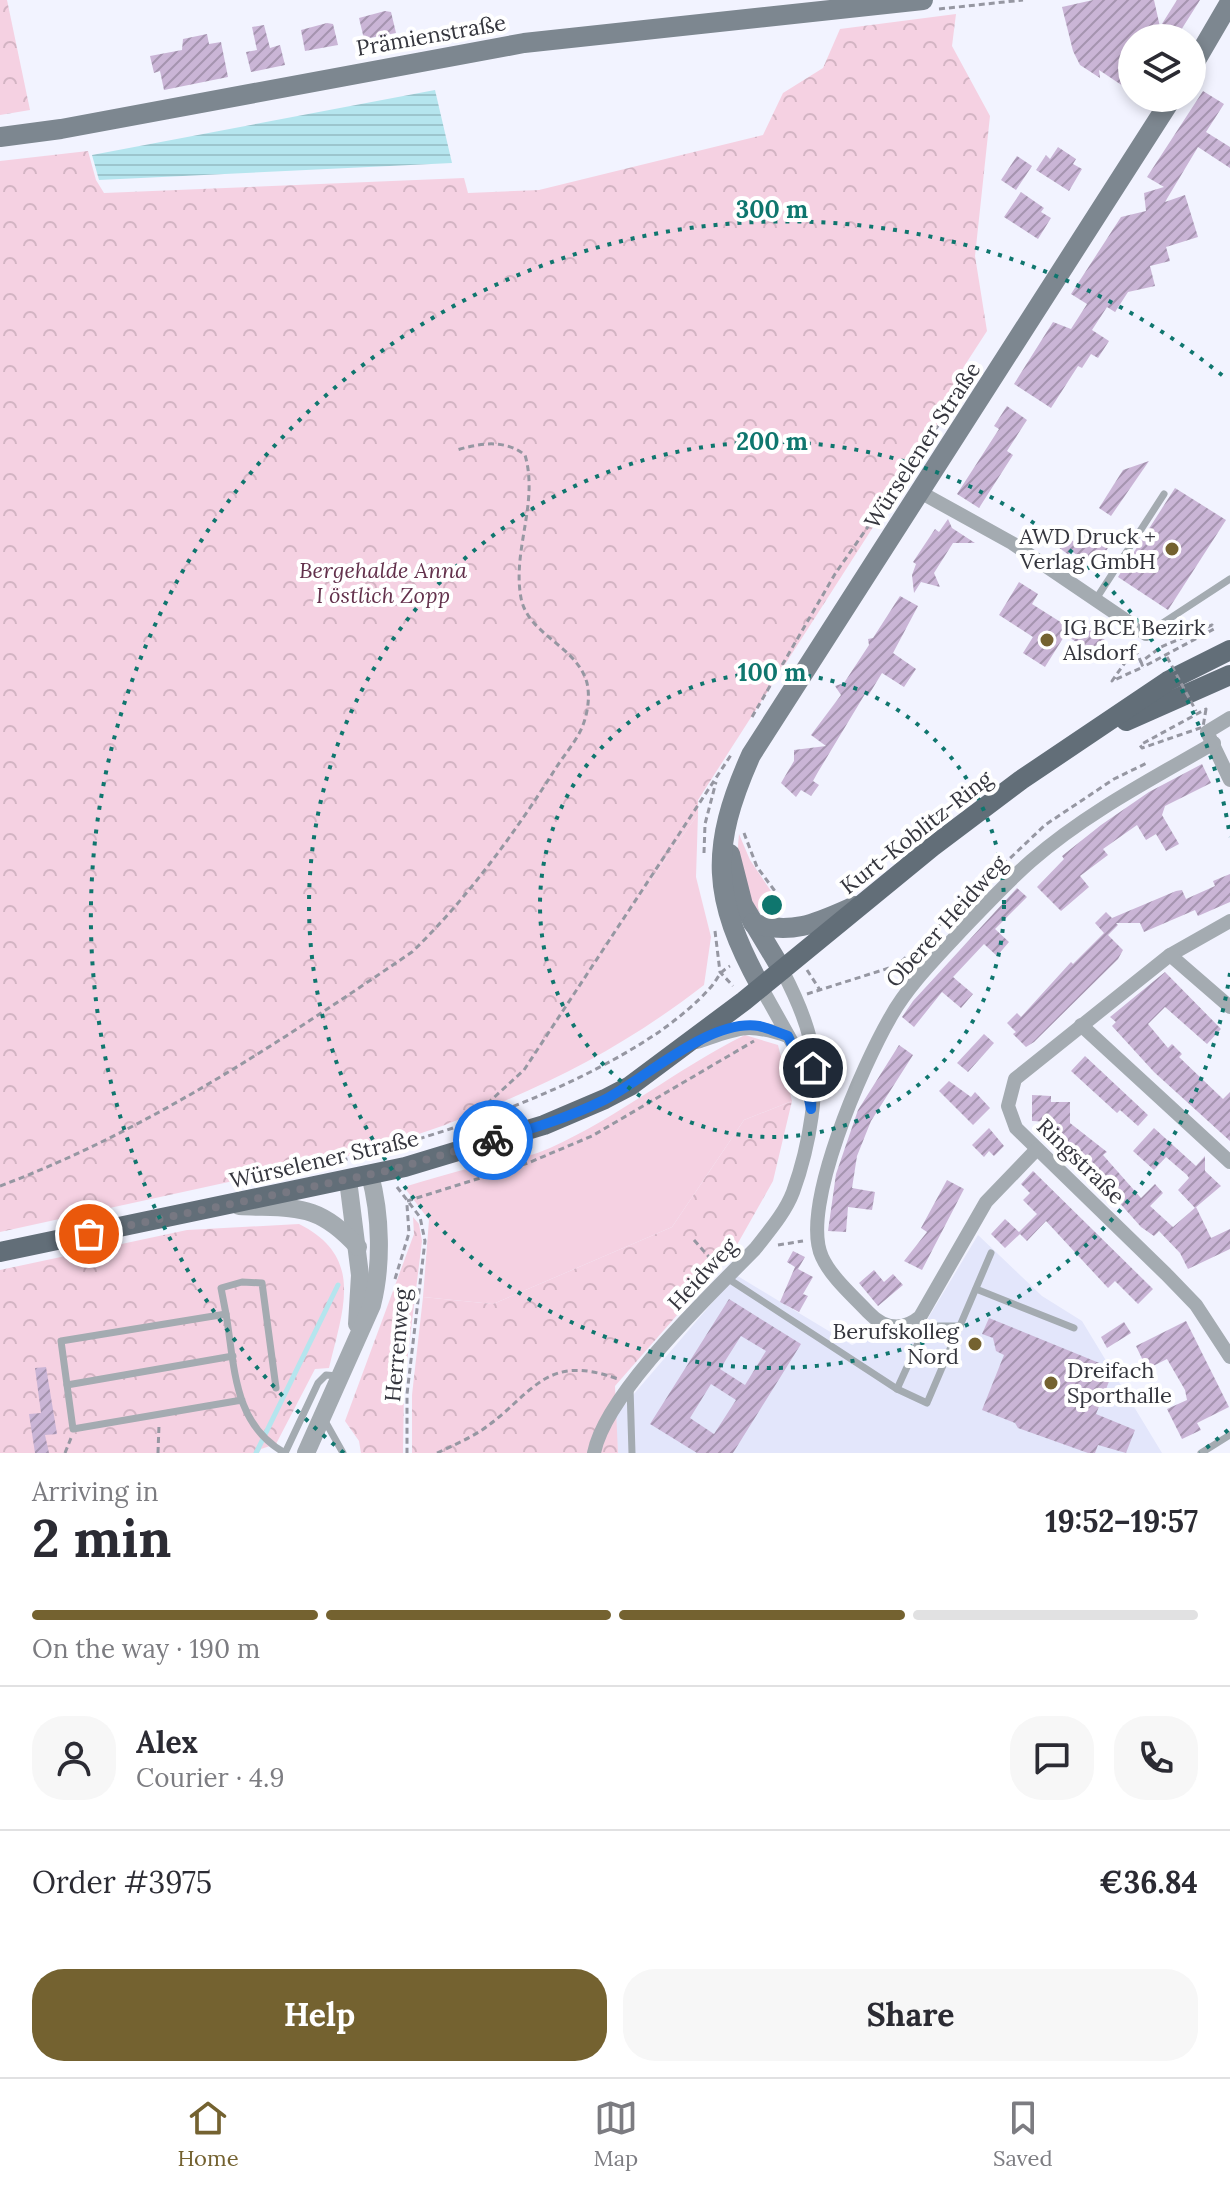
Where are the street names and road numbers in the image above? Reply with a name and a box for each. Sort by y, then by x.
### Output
street label: Prämienstraße [354,8,508,62]
street label: Würselener Straße [858,356,986,534]
street label: Kurt-Koblitz-Ring [835,764,998,900]
street label: Oberer Heidweg [879,849,1013,993]
street label: Ringstraße [1031,1112,1131,1210]
street label: Würselener Straße [227,1124,421,1194]
street label: Heidweg [661,1231,743,1316]
street label: Herrenweg [378,1286,416,1403]

